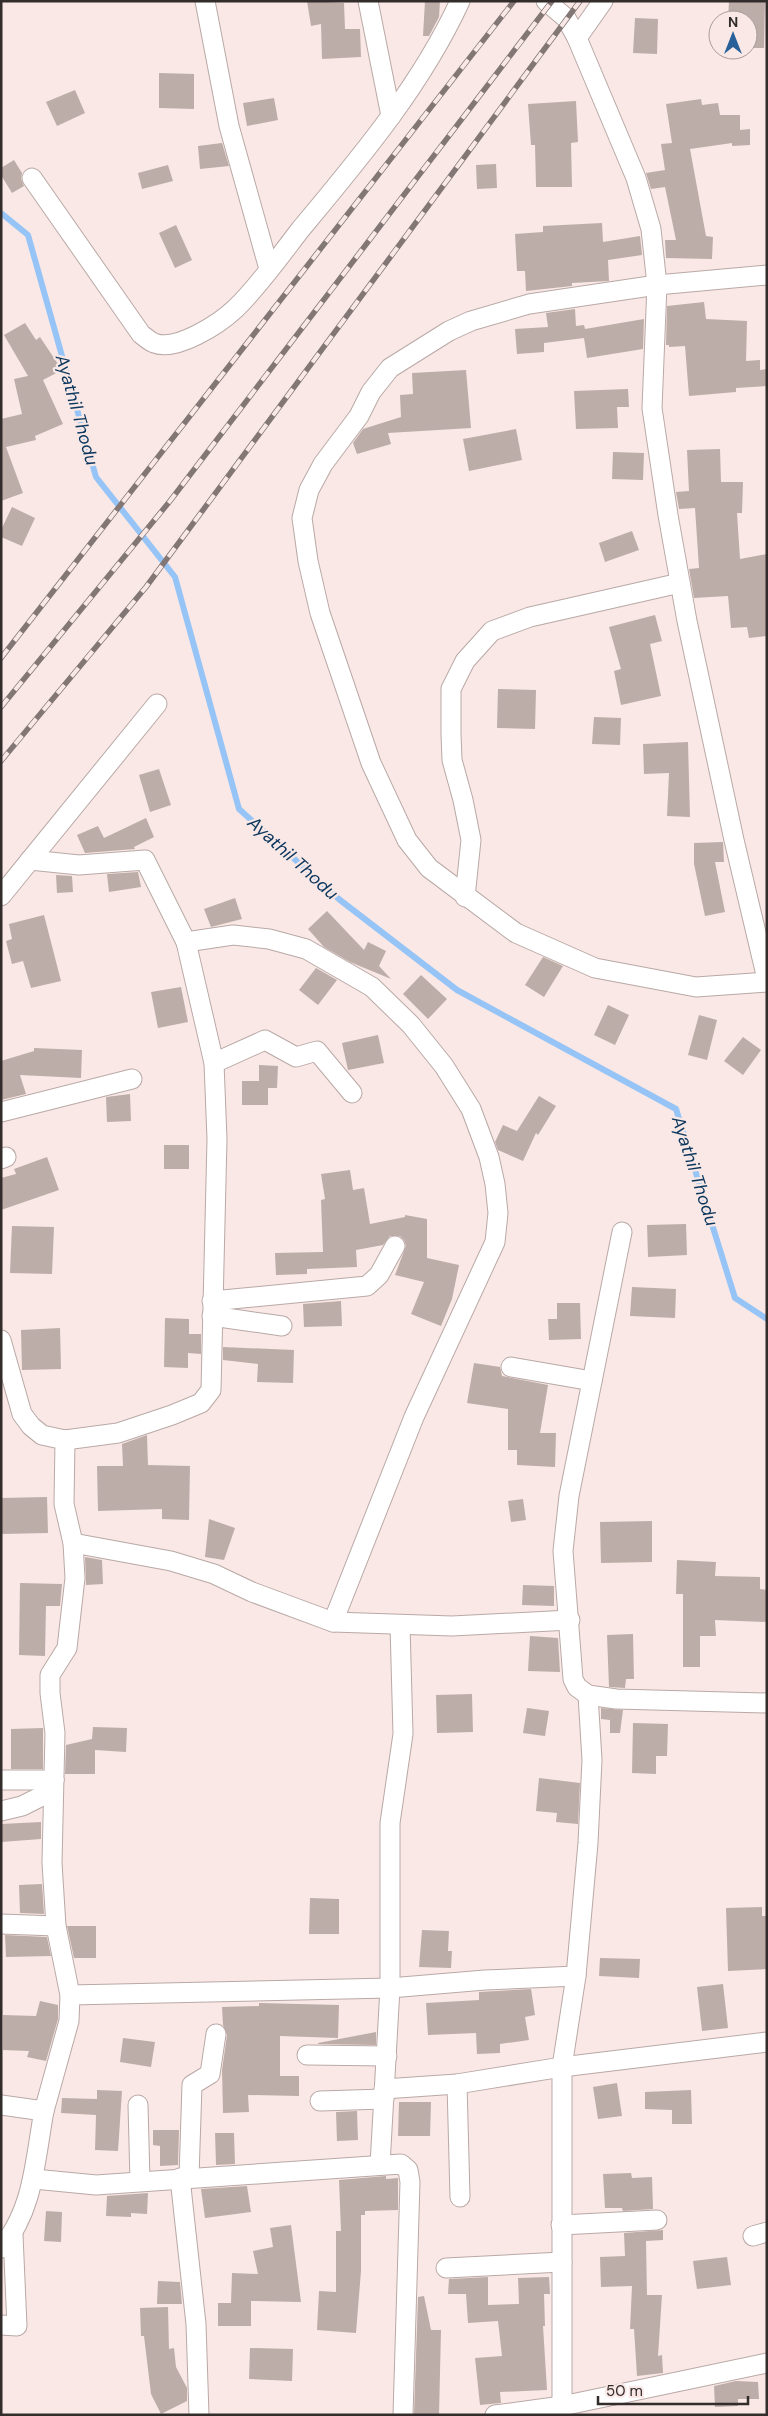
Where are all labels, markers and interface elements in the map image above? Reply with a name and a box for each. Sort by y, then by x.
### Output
north arrow [708,10,758,60]
text: N [728,13,738,31]
water label: Ayathil Thodu [49,351,104,468]
water label: Ayathil Thodu [242,810,343,905]
water label: Ayathil Thodu [666,1112,724,1229]
scale bar [598,2374,748,2406]
text: 50 m [606,2381,643,2401]

